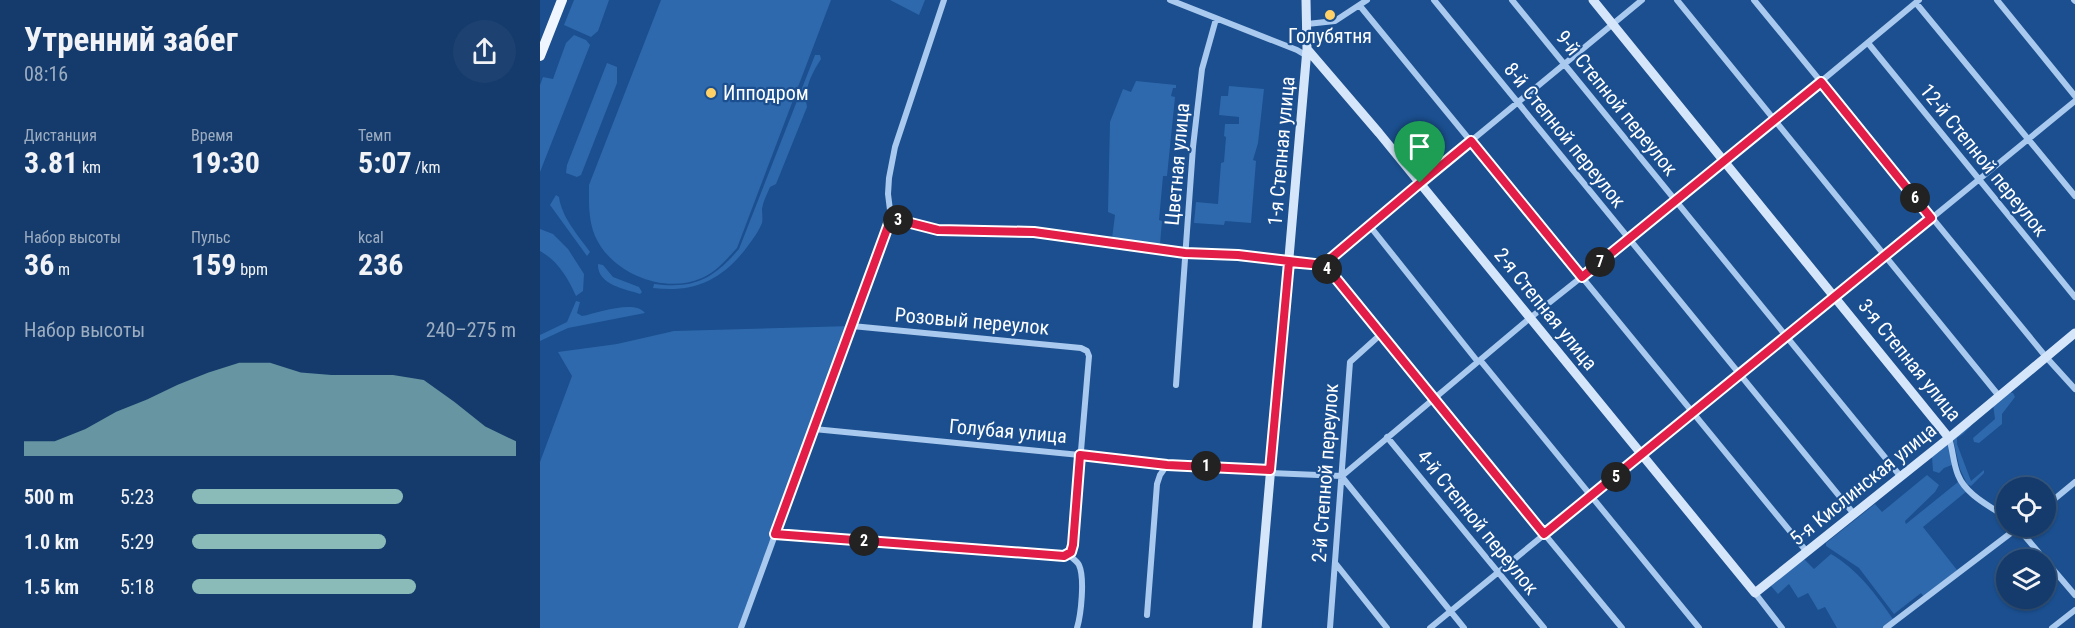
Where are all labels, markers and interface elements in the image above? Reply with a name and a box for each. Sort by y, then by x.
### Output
marker: Голубятня [1323,8,1337,22]
text: Утренний забег [24,20,238,59]
button: share [453,20,516,83]
place label: Голубятня [1288,24,1372,48]
street label: 9-й Степной переулок [1551,26,1683,181]
street label: 8-й Степной переулок [1499,58,1631,213]
text: 08:16 [24,62,68,86]
street label: 1-я Степная улица [1263,75,1299,227]
street label: 12-й Степной переулок [1915,79,2053,242]
place label: Ипподром [723,81,809,105]
marker: Ипподром [704,86,718,100]
street label: Цветная улица [1160,102,1194,226]
pin [1394,121,1445,183]
text: Дистанция [24,126,97,145]
text: Время [191,126,233,145]
text: Темп [358,126,392,145]
icon: arrive [1403,130,1436,163]
text: 3.81 [24,145,78,180]
text: 19:30 [191,145,260,180]
text: 5:07 [358,145,412,180]
text: km [78,158,101,177]
text: /km [412,158,441,177]
pin: 6 [1900,183,1930,213]
text: 6 [1911,188,1919,207]
pin: 3 [883,205,913,235]
text: 3 [894,210,902,229]
text: Набор высоты [24,228,121,247]
text: Пульс [191,228,230,247]
text: kcal [358,228,384,247]
street label: 2-я Степная улица [1489,243,1603,375]
text: 36 [24,247,54,282]
text: 159 [191,247,236,282]
text: 236 [358,247,403,282]
pin: 7 [1585,247,1615,277]
text: 7 [1596,252,1604,271]
pin: 4 [1312,254,1342,284]
text: 4 [1323,259,1331,278]
text: m [54,260,70,279]
text: bpm [236,260,268,279]
street label: 3-я Степная улица [1853,294,1967,426]
street label: Розовый переулок [894,302,1051,340]
text: Набор высоты [24,318,145,342]
text: 240–275 m [426,318,516,342]
street label: 2-й Степной переулок [1307,382,1343,563]
street label: Голубая улица [948,414,1068,448]
street label: 5-я Кислинская улица [1785,418,1941,550]
street label: 4-й Степной переулок [1412,445,1544,600]
pin: 1 [1191,451,1221,481]
text: 1 [1202,456,1210,475]
pin: 5 [1601,462,1631,492]
text: 5 [1612,467,1620,486]
map controls [1996,477,2056,609]
button: locate [1996,477,2056,537]
text: 500 m [24,485,74,509]
text: 5:23 [120,485,154,509]
pin: 2 [849,526,879,556]
text: 1.0 km [24,530,79,554]
text: 5:29 [120,530,154,554]
text: 2 [860,531,868,550]
button: layers [1996,549,2056,609]
text: 1.5 km [24,575,79,599]
text: 5:18 [120,575,154,599]

